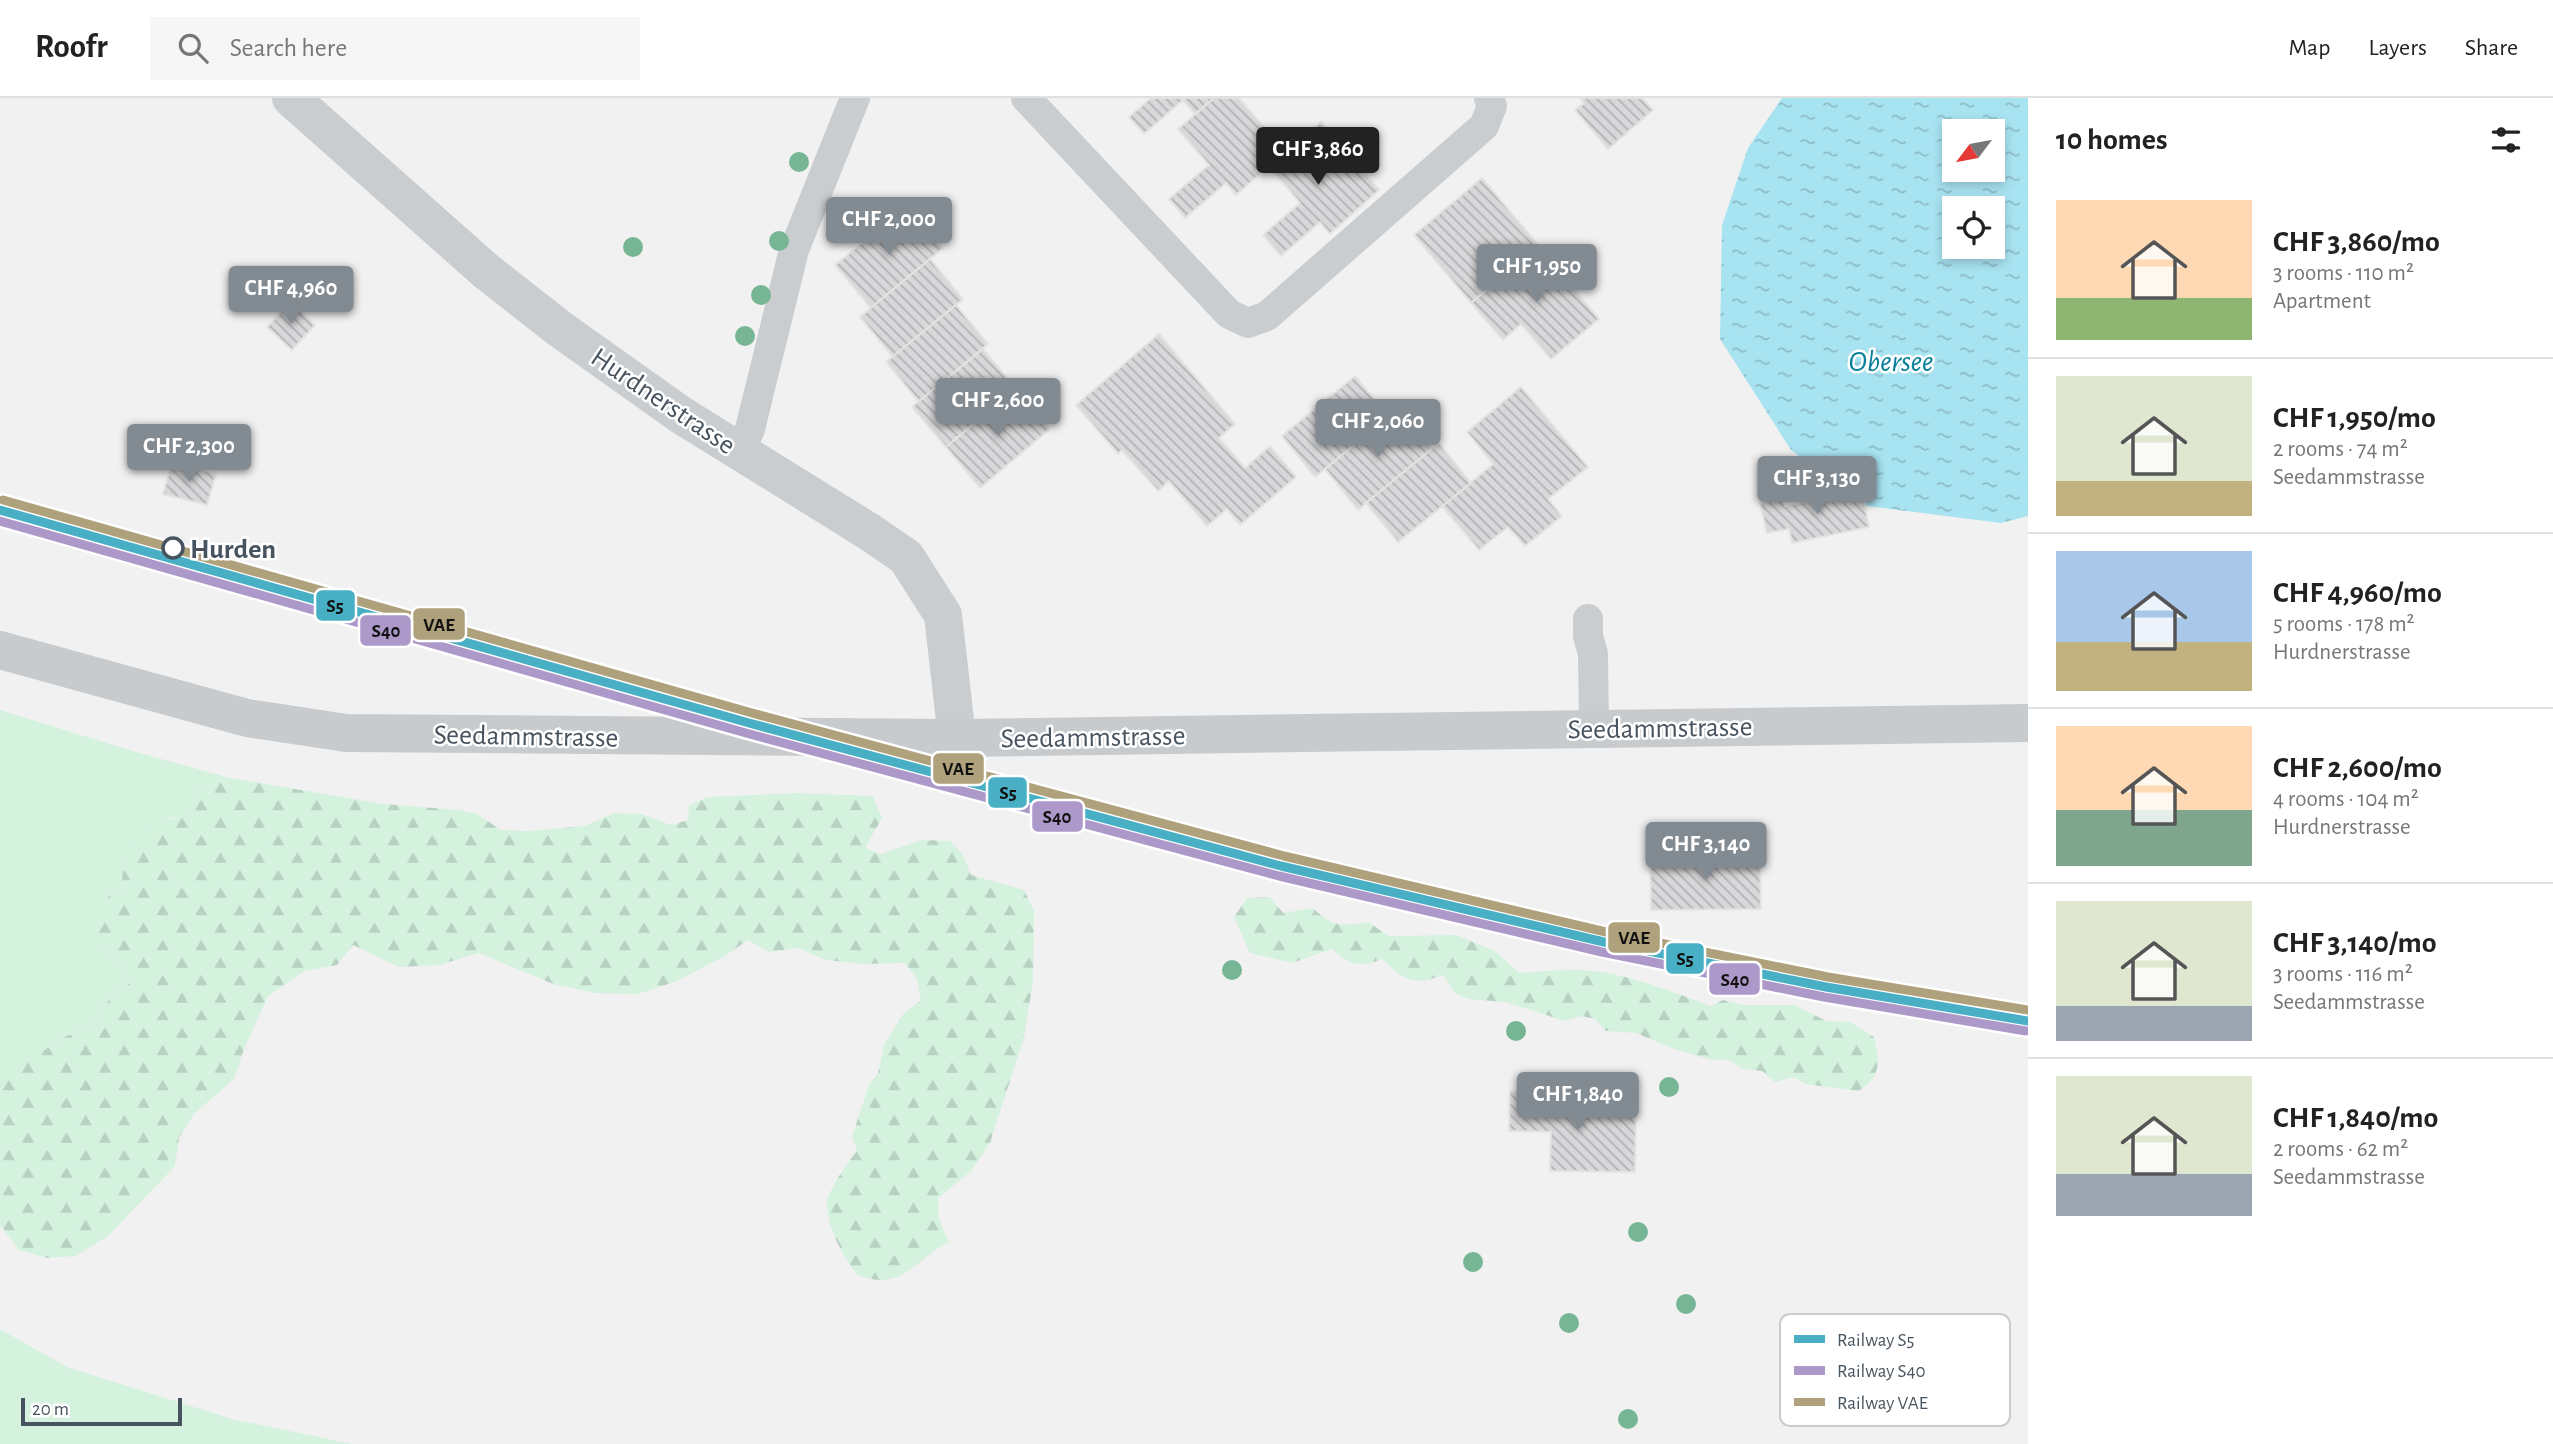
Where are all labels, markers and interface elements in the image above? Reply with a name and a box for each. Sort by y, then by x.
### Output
search box [150,17,640,80]
icon: search [174,29,212,67]
text: Roofr [35,31,108,64]
text: Search here [230,35,347,61]
text: Map [2288,36,2330,60]
text: Layers [2368,36,2427,60]
text: Share [2465,36,2518,60]
north arrow [1942,119,2006,182]
map controls [1942,119,2005,259]
icon: filters [2487,121,2525,159]
text: 10 homes [2056,125,2167,155]
pin: CHF 3,860 [1238,127,1398,187]
text: CHF 3,860 [1272,138,1364,161]
button: locate [1942,196,2005,259]
pin: CHF 2,000 [809,198,969,257]
text: CHF 2,000 [842,208,936,231]
text: CHF 3,860/mo [2273,227,2440,257]
icon: home [2112,228,2196,312]
pin: CHF 1,950 [1457,244,1617,304]
text: CHF 1,950 [1493,255,1581,278]
text: 3 rooms · 110 m² [2273,262,2414,285]
pin: CHF 4,960 [211,266,371,326]
text: CHF 4,960 [245,277,337,300]
text: Apartment [2273,290,2371,313]
street label: Hurdnerstrasse [586,343,740,460]
water label: Obersee [1849,347,1933,377]
pin: CHF 2,600 [918,378,1078,438]
text: CHF 2,600 [951,389,1045,412]
pin: CHF 2,060 [1298,400,1458,459]
text: CHF 1,950/mo [2273,403,2436,433]
icon: home [2112,404,2196,488]
text: CHF 2,060 [1331,410,1425,433]
pin: CHF 2,300 [109,424,269,484]
text: CHF 2,300 [143,435,235,458]
text: 2 rooms · 74 m² [2273,438,2408,461]
pin: CHF 3,130 [1737,456,1897,516]
text: Seedammstrasse [2273,466,2425,489]
text: CHF 3,130 [1773,467,1861,490]
place label: Hurden [190,536,276,564]
marker: Hurden [162,537,184,559]
text: CHF 4,960/mo [2273,578,2442,608]
icon: home [2112,579,2196,663]
line badge: S5 [315,589,356,622]
text: S5 [326,597,344,616]
line badge: VAE [412,607,466,641]
text: 5 rooms · 178 m² [2273,613,2415,636]
line badge: S40 [359,614,412,647]
text: VAE [423,616,455,635]
text: S40 [372,622,401,641]
text: Hurdnerstrasse [2273,641,2411,664]
street label: Seedammstrasse [1567,713,1753,745]
street label: Seedammstrasse [433,721,619,753]
street label: Seedammstrasse [1000,722,1186,754]
line badge: VAE [932,752,985,785]
text: CHF 2,600/mo [2273,753,2442,783]
icon: home [2112,754,2196,838]
text: VAE [942,760,974,779]
line badge: S5 [987,776,1028,809]
text: S5 [999,784,1017,803]
text: 4 rooms · 104 m² [2273,788,2419,811]
line badge: S40 [1031,800,1084,833]
text: S40 [1043,808,1072,827]
text: Hurdnerstrasse [2273,816,2411,839]
pin: CHF 3,140 [1626,822,1786,882]
text: CHF 3,140 [1662,833,1750,856]
line badge: VAE [1607,921,1661,954]
text: CHF 3,140/mo [2273,928,2436,958]
text: VAE [1618,929,1650,948]
icon: home [2112,929,2196,1013]
line badge: S5 [1665,942,1705,975]
text: S5 [1676,950,1694,969]
line badge: S40 [1708,962,1761,996]
text: 3 rooms · 116 m² [2273,963,2413,986]
text: S40 [1721,971,1750,990]
text: Seedammstrasse [2273,991,2425,1014]
pin: CHF 1,840 [1498,1072,1658,1132]
text: CHF 1,840 [1533,1083,1623,1106]
text: CHF 1,840/mo [2273,1103,2438,1133]
icon: home [2112,1104,2196,1188]
text: 2 rooms · 62 m² [2273,1138,2408,1161]
text: Seedammstrasse [2273,1166,2425,1189]
legend [1780,1314,2010,1426]
text: Railway S5 [1837,1331,1914,1350]
text: Railway S40 [1837,1362,1926,1381]
text: Railway VAE [1837,1394,1928,1413]
scale bar [21,1395,182,1427]
text: 20 m [32,1400,69,1419]

